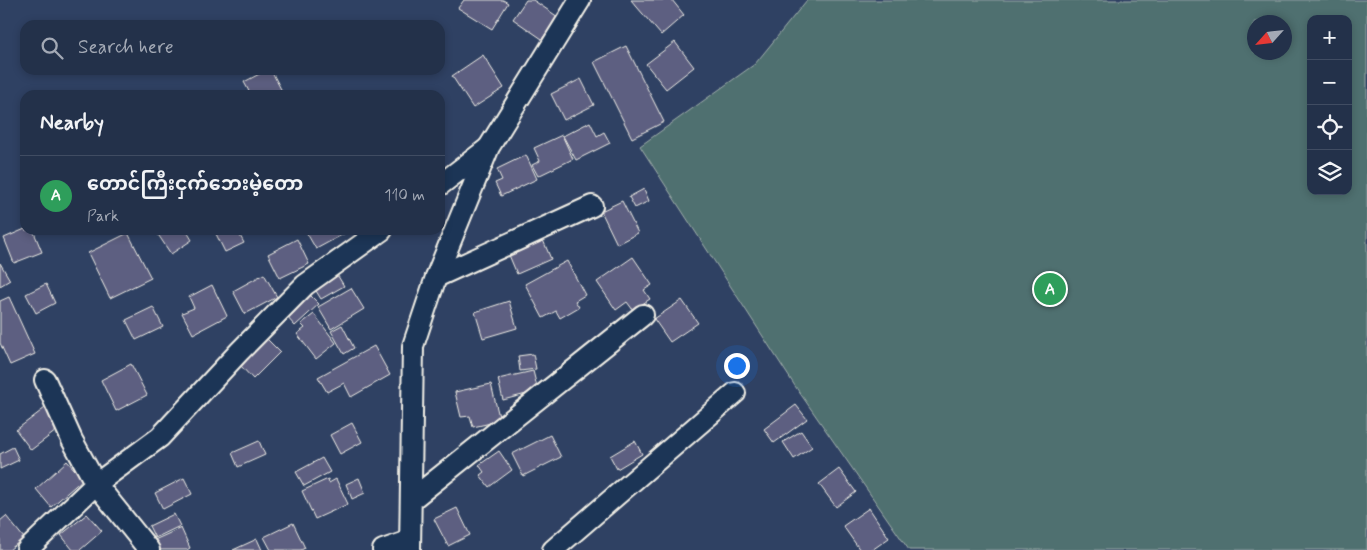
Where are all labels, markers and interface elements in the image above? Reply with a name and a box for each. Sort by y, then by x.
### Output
north arrow [1247,15,1292,60]
map controls [1307,15,1352,195]
button: + [1307,15,1352,60]
search box [20,20,445,75]
icon: search [38,34,66,62]
text: Search here [78,35,174,60]
button: − [1307,60,1352,105]
button: locate [1307,105,1352,150]
text: Nearby [40,109,104,137]
button: layers [1307,150,1352,195]
text: တောင်ကြီးငှက်ဘေးမဲ့တော [87,172,303,197]
text: A [51,185,61,206]
text: 110 m [384,185,425,206]
text: Park [87,206,119,227]
pin: A [1034,270,1066,308]
your location [724,353,750,379]

